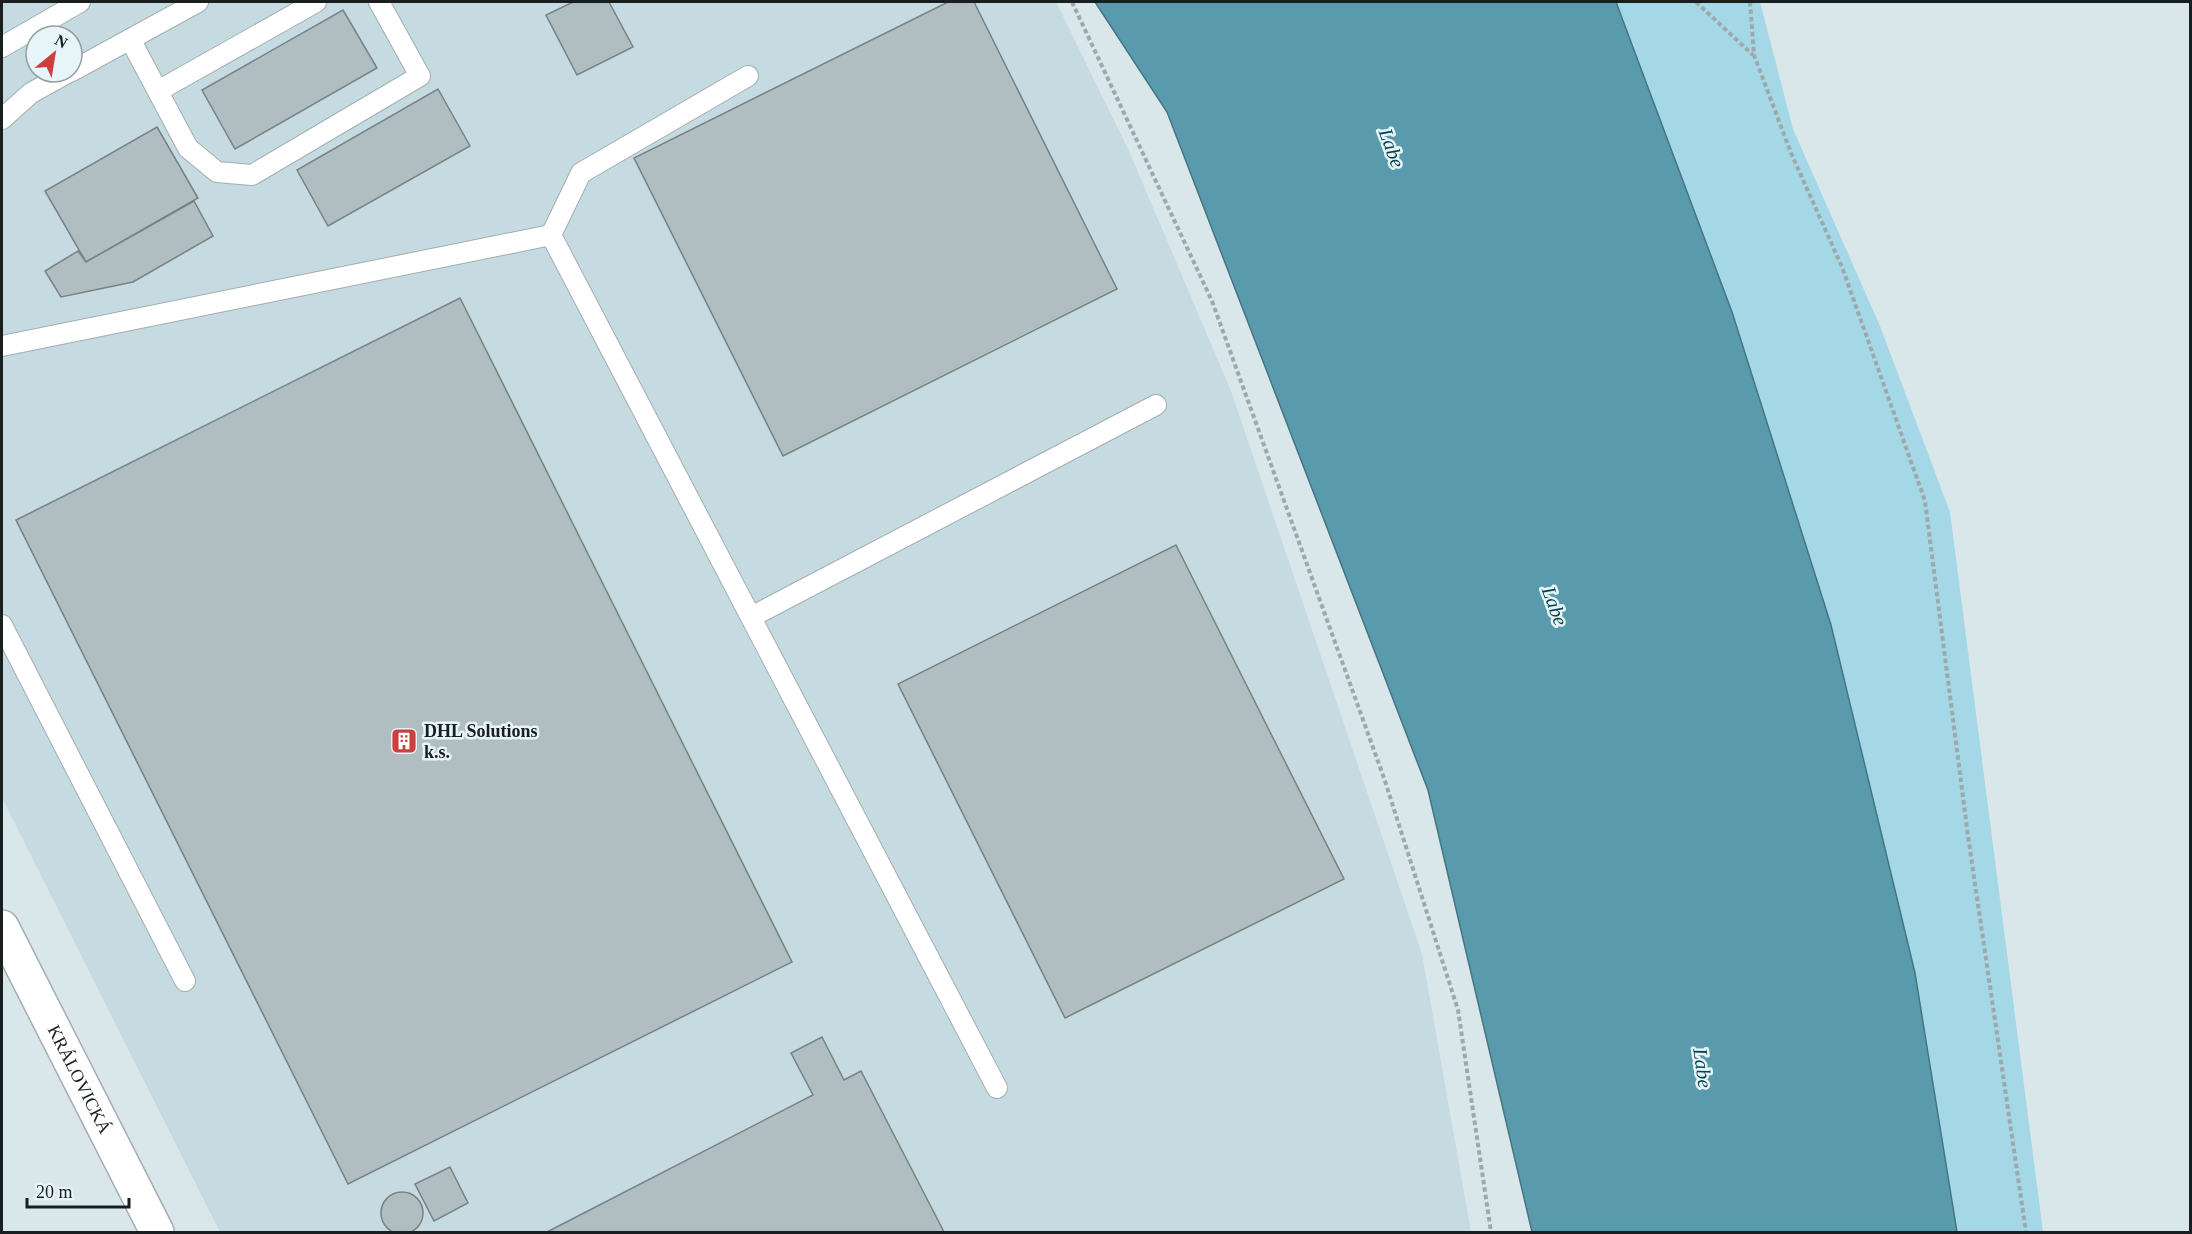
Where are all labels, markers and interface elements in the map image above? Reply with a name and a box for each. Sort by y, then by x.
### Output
north arrow [24,24,84,84]
text: N [52,31,71,52]
water label: Labe [1374,125,1409,171]
water label: Labe [1537,583,1572,629]
place label: DHL Solutions k.s. [424,721,538,762]
building icon: DHL Solutions k.s. [389,726,419,756]
street label: KRÁLOVICKÁ [44,1022,116,1137]
water label: Labe [1689,1046,1717,1089]
scale bar [27,1171,129,1209]
text: 20 m [36,1182,73,1202]

